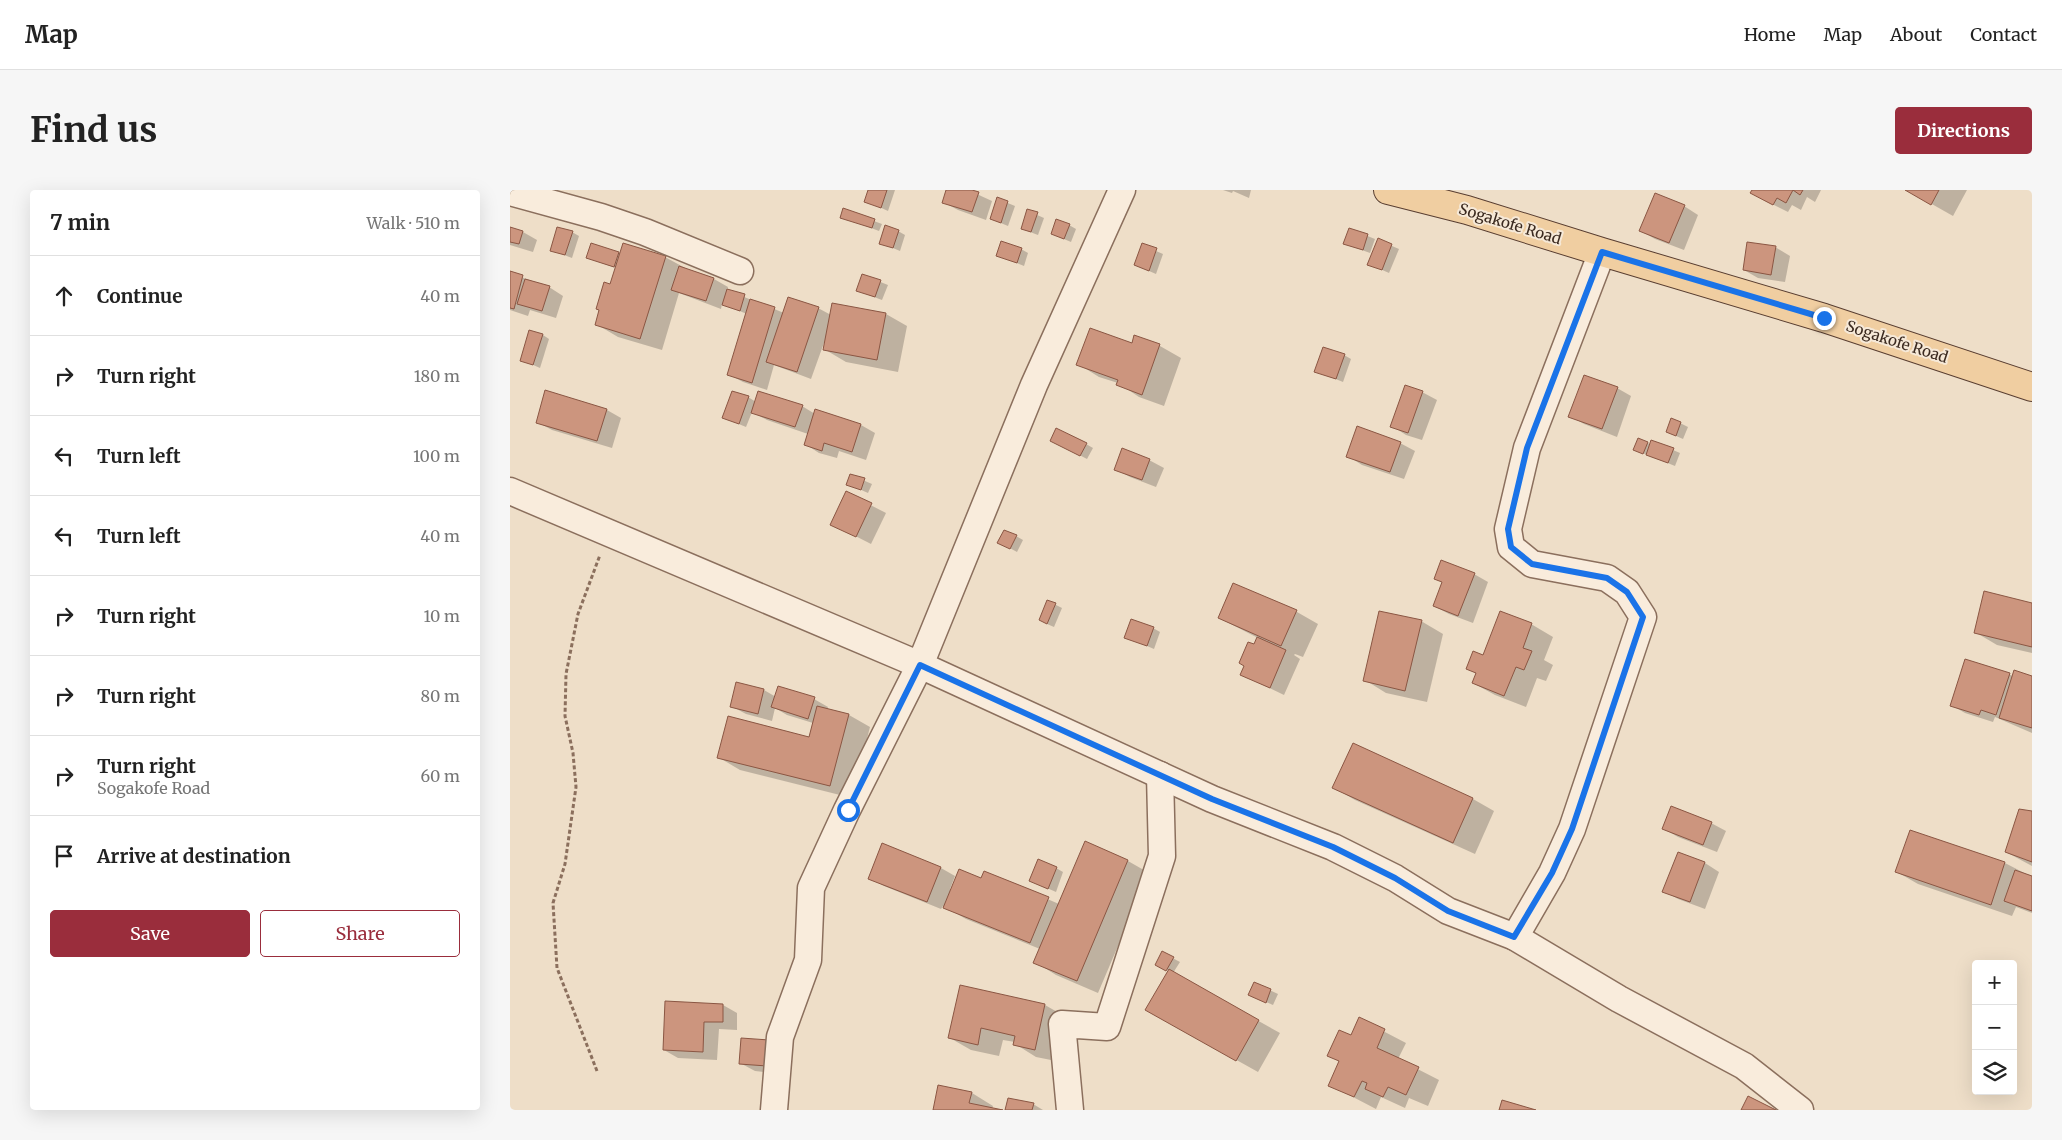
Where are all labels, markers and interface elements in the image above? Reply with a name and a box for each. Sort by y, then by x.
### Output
text: Map [25,19,78,50]
text: Home [1744,23,1796,46]
text: Map [1824,23,1862,46]
text: About [1890,23,1942,46]
text: Contact [1970,23,2037,46]
button: Directions [1895,107,2032,154]
text: Find us [30,108,157,152]
street label: Sogakofe Road [1457,199,1564,248]
text: 7 min [50,209,110,236]
text: Walk · 510 m [366,213,460,233]
icon: ahead [50,282,78,310]
text: Continue [97,284,183,308]
text: 40 m [420,286,460,306]
route end [1813,307,1836,330]
street label: Sogakofe Road [1844,316,1951,367]
icon: right [50,362,78,390]
text: Turn right [97,364,196,388]
text: 180 m [414,366,460,386]
icon: left [50,442,78,470]
text: Turn left [97,444,181,468]
text: 100 m [413,446,460,466]
icon: left [50,522,78,550]
text: Turn left [97,524,181,548]
text: 40 m [420,526,460,546]
icon: right [50,602,78,630]
text: Turn right [97,604,196,628]
text: 10 m [423,606,460,626]
icon: right [50,682,78,710]
text: Turn right [97,684,196,708]
text: 80 m [421,686,460,706]
text: Turn right [97,754,196,778]
icon: right [50,762,78,790]
text: 60 m [420,766,460,786]
text: Sogakofe Road [97,778,210,798]
route start [837,799,860,822]
icon: arrive [50,842,78,870]
text: Arrive at destination [97,844,291,868]
button: Save [50,910,250,957]
button: Share [260,910,460,957]
map controls [1972,960,2017,1095]
button: + [1972,960,2017,1005]
button: − [1972,1005,2017,1050]
button: layers [1972,1050,2017,1095]

